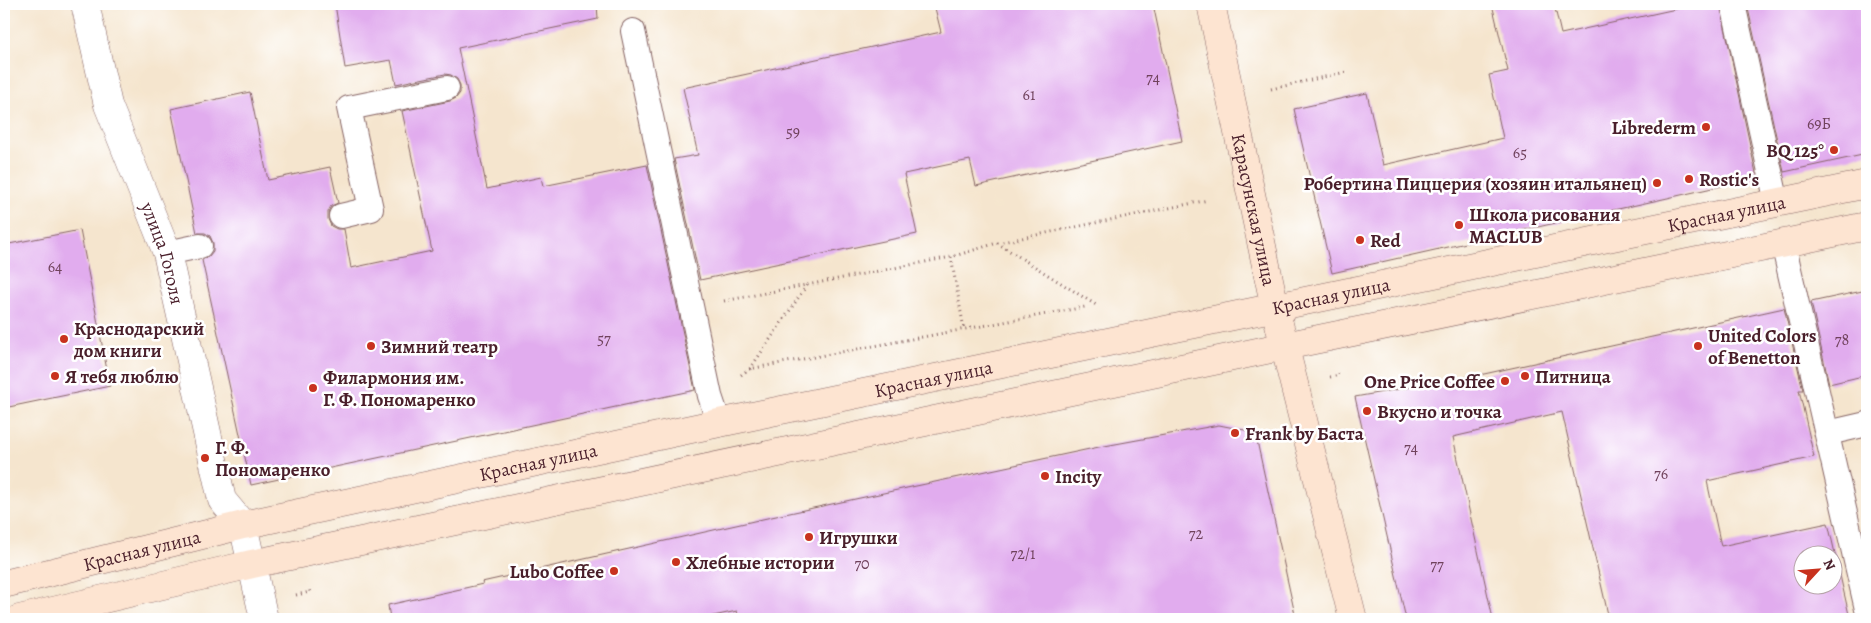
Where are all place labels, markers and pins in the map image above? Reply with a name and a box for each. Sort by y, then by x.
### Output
place label: Librederm [1612,115,1696,141]
marker: Librederm [1700,121,1712,133]
place label: BQ 125° [1766,138,1824,164]
marker: BQ 125° [1828,144,1840,156]
place label: Rostic's [1699,167,1760,193]
place label: Робертина Пиццерия (хозяин итальянец) [1303,171,1647,197]
marker: Rostic's [1683,173,1695,185]
marker: Робертина Пиццерия (хозяин итальянец) [1651,177,1663,189]
place label: Школа рисования MACLUB [1469,202,1620,250]
marker: Школа рисования MACLUB [1453,219,1465,231]
place label: Red [1370,228,1401,254]
marker: Red [1354,234,1366,246]
place label: Краснодарский дом книги [73,316,204,364]
place label: United Colors of Benetton [1708,323,1817,371]
marker: Краснодарский дом книги [58,333,70,345]
place label: Зимний театр [381,334,498,360]
marker: Зимний театр [365,340,377,352]
marker: United Colors of Benetton [1692,340,1704,352]
place label: Я тебя люблю [65,364,179,390]
place label: Питница [1535,364,1612,390]
place label: Филармония им. Г. Ф. Пономаренко [323,365,476,413]
place label: One Price Coffee [1364,369,1495,395]
marker: Я тебя люблю [49,370,61,382]
marker: Питница [1519,370,1531,382]
marker: One Price Coffee [1499,375,1511,387]
marker: Филармония им. Г. Ф. Пономаренко [307,382,319,394]
place label: Вкусно и точка [1377,399,1503,425]
marker: Вкусно и точка [1361,405,1373,417]
place label: Frank by Баста [1245,421,1365,447]
marker: Frank by Баста [1229,427,1241,439]
place label: Г. Ф. Пономаренко [215,435,331,483]
marker: Г. Ф. Пономаренко [199,452,211,464]
place label: Incity [1055,464,1103,490]
marker: Incity [1039,470,1051,482]
place label: Игрушки [819,525,898,551]
marker: Игрушки [803,531,815,543]
place label: Хлебные истории [686,550,835,576]
marker: Хлебные истории [670,556,682,568]
place label: Lubo Coffee [509,559,604,585]
marker: Lubo Coffee [608,565,620,577]

